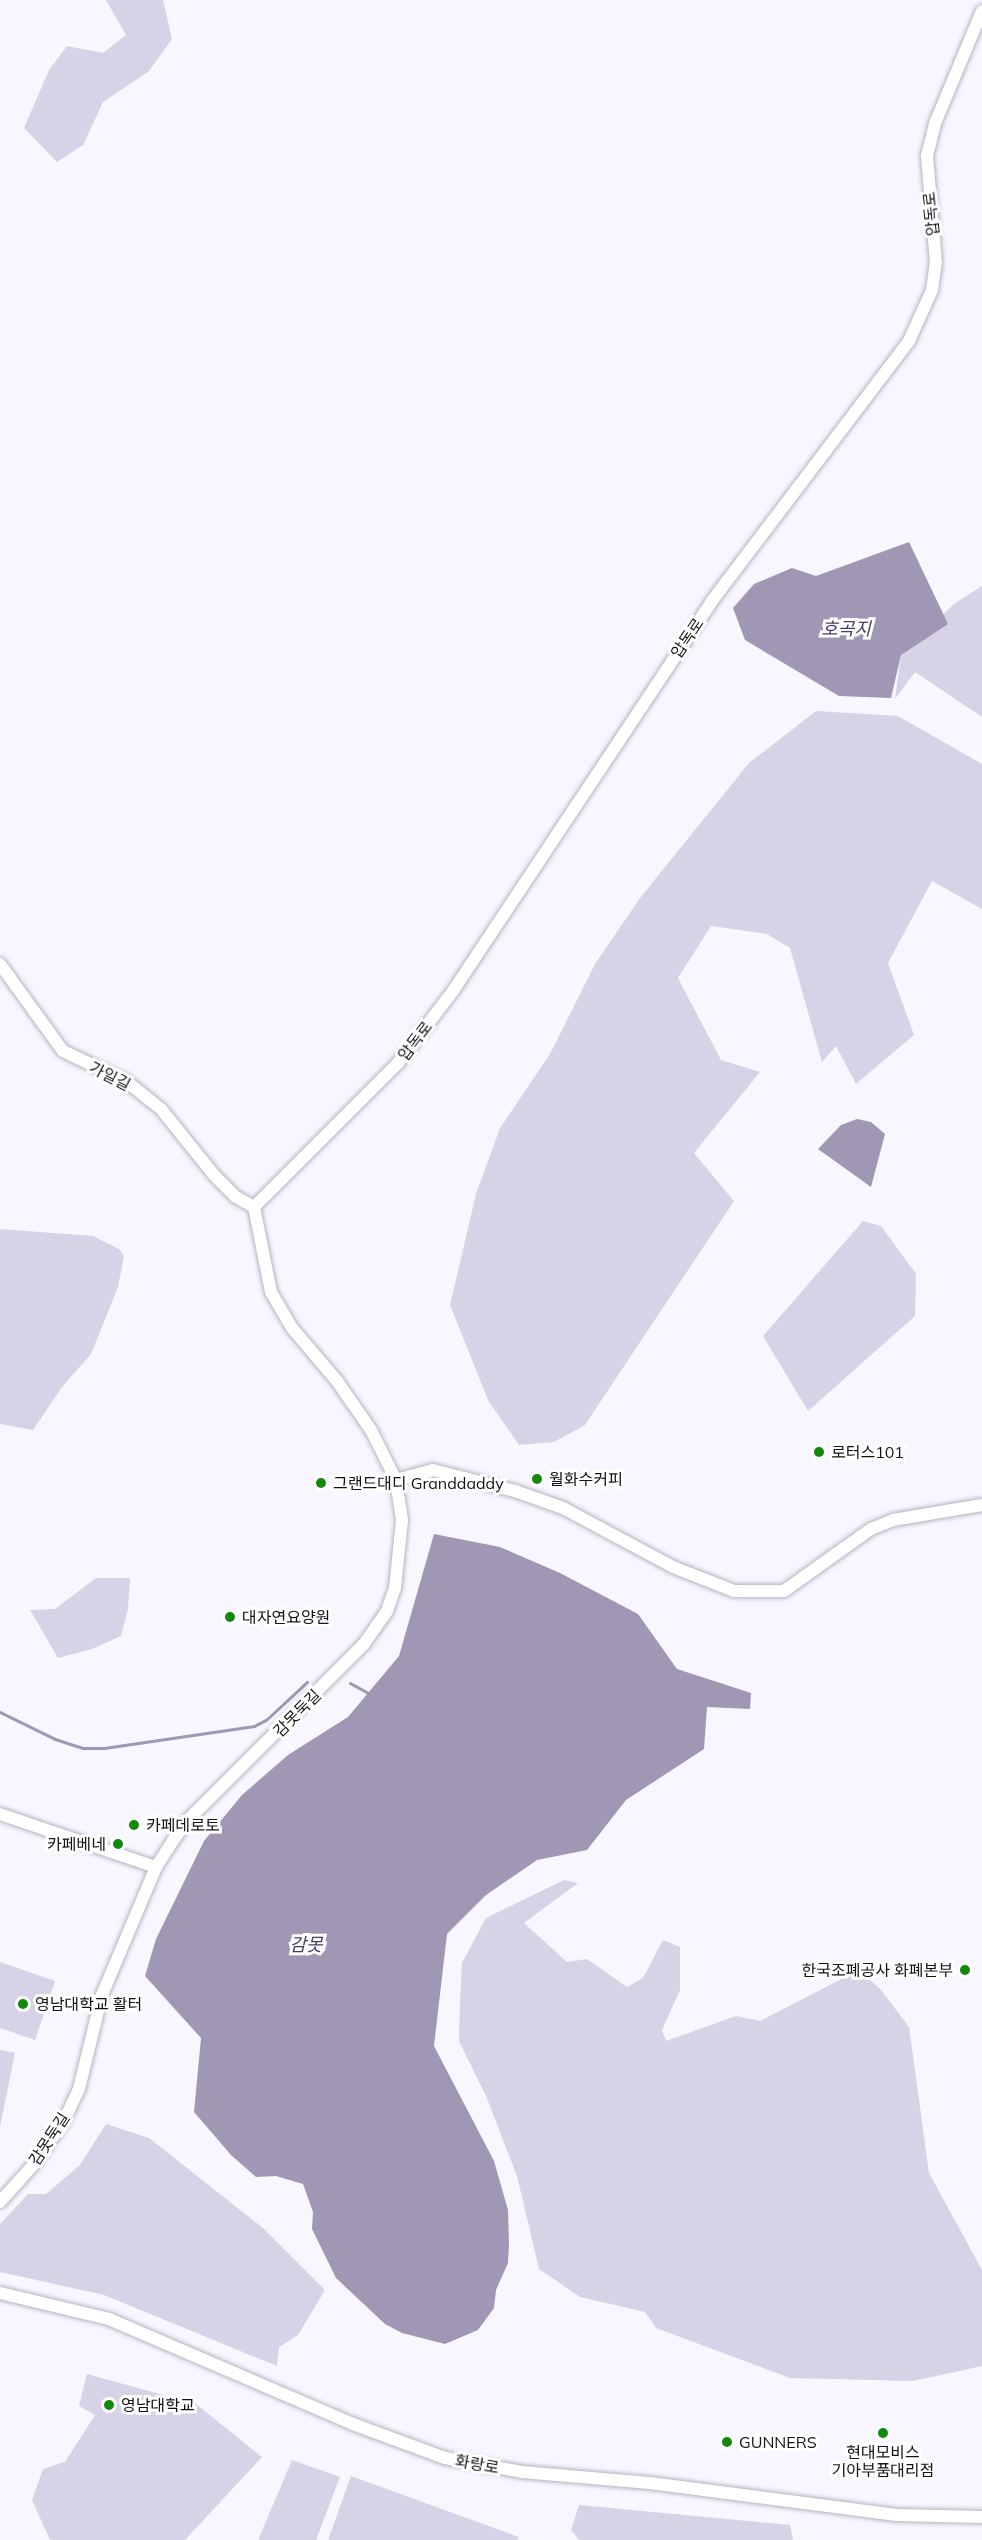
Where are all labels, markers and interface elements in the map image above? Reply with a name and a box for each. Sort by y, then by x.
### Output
street label: 압독로 [919,191,943,237]
street label: 압독로 [667,614,707,662]
water label: 호곡지 [821,618,871,640]
street label: 압독로 [394,1018,436,1064]
street label: 가일길 [86,1057,134,1095]
place label: 로터스101 [831,1442,904,1462]
marker: 로터스101 [812,1445,826,1459]
place label: 월화수커피 [549,1469,623,1489]
marker: 월화수커피 [530,1472,544,1486]
place label: 그랜드대디 Granddaddy [333,1473,504,1493]
marker: 그랜드대디 Granddaddy [314,1476,328,1490]
place label: 대자연요양원 [242,1607,330,1627]
marker: 대자연요양원 [223,1610,237,1624]
street label: 감못둑길 [269,1685,325,1741]
place label: 카페데로토 [146,1815,220,1835]
marker: 카페데로토 [127,1818,141,1832]
place label: 카페베네 [47,1834,106,1854]
marker: 카페베네 [111,1837,125,1851]
water label: 감못 [289,1934,323,1956]
place label: 한국조폐공사 화폐본부 [802,1960,953,1980]
marker: 한국조폐공사 화폐본부 [958,1963,972,1977]
place label: 영남대학교 활터 [35,1994,142,2014]
marker: 영남대학교 활터 [16,1997,30,2011]
street label: 감못둑길 [25,2109,73,2169]
place label: 영남대학교 [121,2395,195,2415]
marker: 영남대학교 [102,2398,116,2412]
marker: 현대모비스 기아부품대리점 [876,2426,890,2440]
place label: GUNNERS [739,2432,817,2452]
marker: GUNNERS [720,2435,734,2449]
place label: 현대모비스 기아부품대리점 [831,2442,935,2480]
street label: 화랑로 [454,2451,500,2477]

